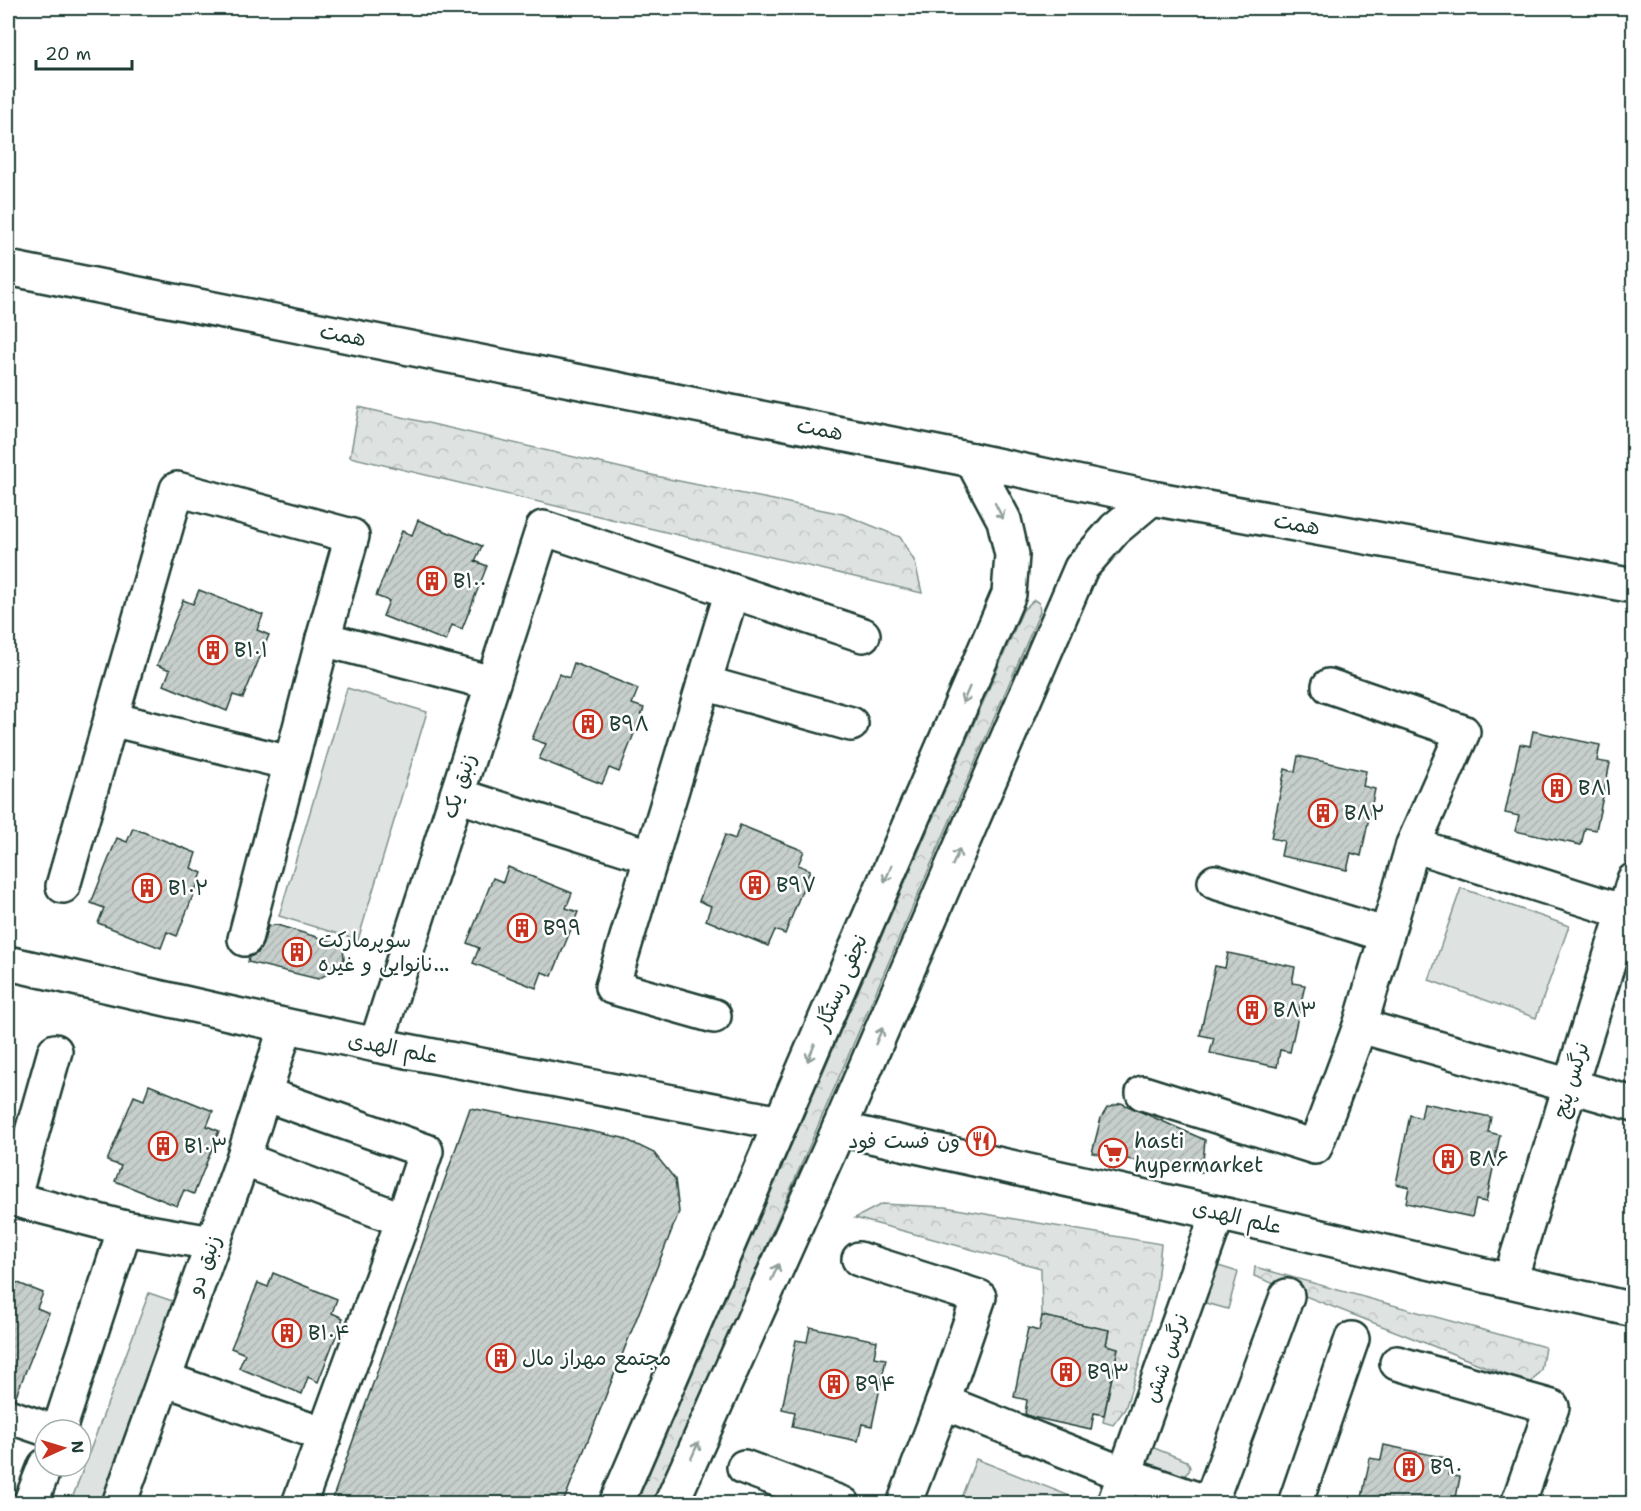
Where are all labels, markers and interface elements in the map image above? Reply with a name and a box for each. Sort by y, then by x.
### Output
scale bar [36,33,132,71]
text: 20 m [45,42,91,66]
street label: همت [317,317,369,353]
street label: همت [794,411,846,447]
one-way arrow [994,502,1005,520]
street label: همت [1272,506,1322,542]
building icon: B۱۰۰ [416,565,448,597]
place label: B۱۰۰ [453,567,487,595]
building icon: B۱۰۱ [197,634,229,666]
place label: B۱۰۱ [234,636,268,664]
one-way arrow [959,686,971,704]
building icon: B۹۸ [572,708,604,740]
place label: B۹۸ [609,710,649,738]
street label: زنبق یک [435,750,483,822]
building icon: B۸۱ [1541,772,1573,804]
place label: B۸۱ [1578,774,1613,802]
building icon: B۸۲ [1307,797,1339,829]
place label: B۸۲ [1344,799,1385,827]
one-way arrow [951,848,962,867]
one-way arrow [882,865,894,883]
building icon: B۹۷ [739,869,771,901]
place label: B۹۷ [776,871,816,899]
building icon: B۱۰۲ [131,872,163,904]
place label: B۱۰۲ [168,874,209,902]
building icon: B۹۹ [506,912,538,944]
place label: B۹۹ [543,914,582,942]
place label: سوپرمارکت نانوایی و غیره... [318,926,449,978]
street label: نجفی رستگار [808,930,874,1037]
building icon: سوپرمارکت نانوایی و غیره... [281,936,313,968]
building icon: B۸۳ [1236,994,1268,1026]
place label: B۸۳ [1273,996,1317,1024]
street label: علم الهدی [345,1026,440,1072]
one-way arrow [874,1027,885,1046]
street label: نرگس پنج [1546,1039,1596,1121]
one-way arrow [805,1044,816,1062]
restaurant icon: ون فست فود [965,1125,997,1157]
place label: ون فست فود [848,1127,960,1155]
place label: hasti hypermarket [1134,1127,1263,1179]
building icon: B۱۰۳ [147,1130,179,1162]
place label: B۱۰۳ [184,1132,228,1160]
supermarket icon: hasti hypermarket [1097,1137,1129,1169]
building icon: B۸۶ [1432,1143,1464,1175]
place label: B۸۶ [1469,1145,1509,1173]
street label: علم الهدی [1189,1193,1284,1243]
street label: زنبق دو [180,1231,228,1301]
one-way arrow [770,1263,781,1281]
street label: نرگس شش [1137,1310,1195,1406]
building icon: B۱۰۴ [271,1317,303,1349]
place label: B۱۰۴ [308,1319,351,1347]
building icon: مجتمع مهراز مال [485,1342,517,1374]
place label: مجتمع مهراز مال [522,1344,671,1373]
building icon: B۹۳ [1050,1356,1082,1388]
place label: B۹۳ [1087,1358,1130,1386]
building icon: B۹۴ [818,1368,850,1400]
place label: B۹۴ [855,1370,896,1398]
north arrow [33,1418,93,1478]
text: N [67,1440,88,1454]
one-way arrow [691,1441,702,1459]
building icon: B۹۰ [1393,1451,1425,1483]
place label: B۹۰ [1430,1453,1462,1481]

